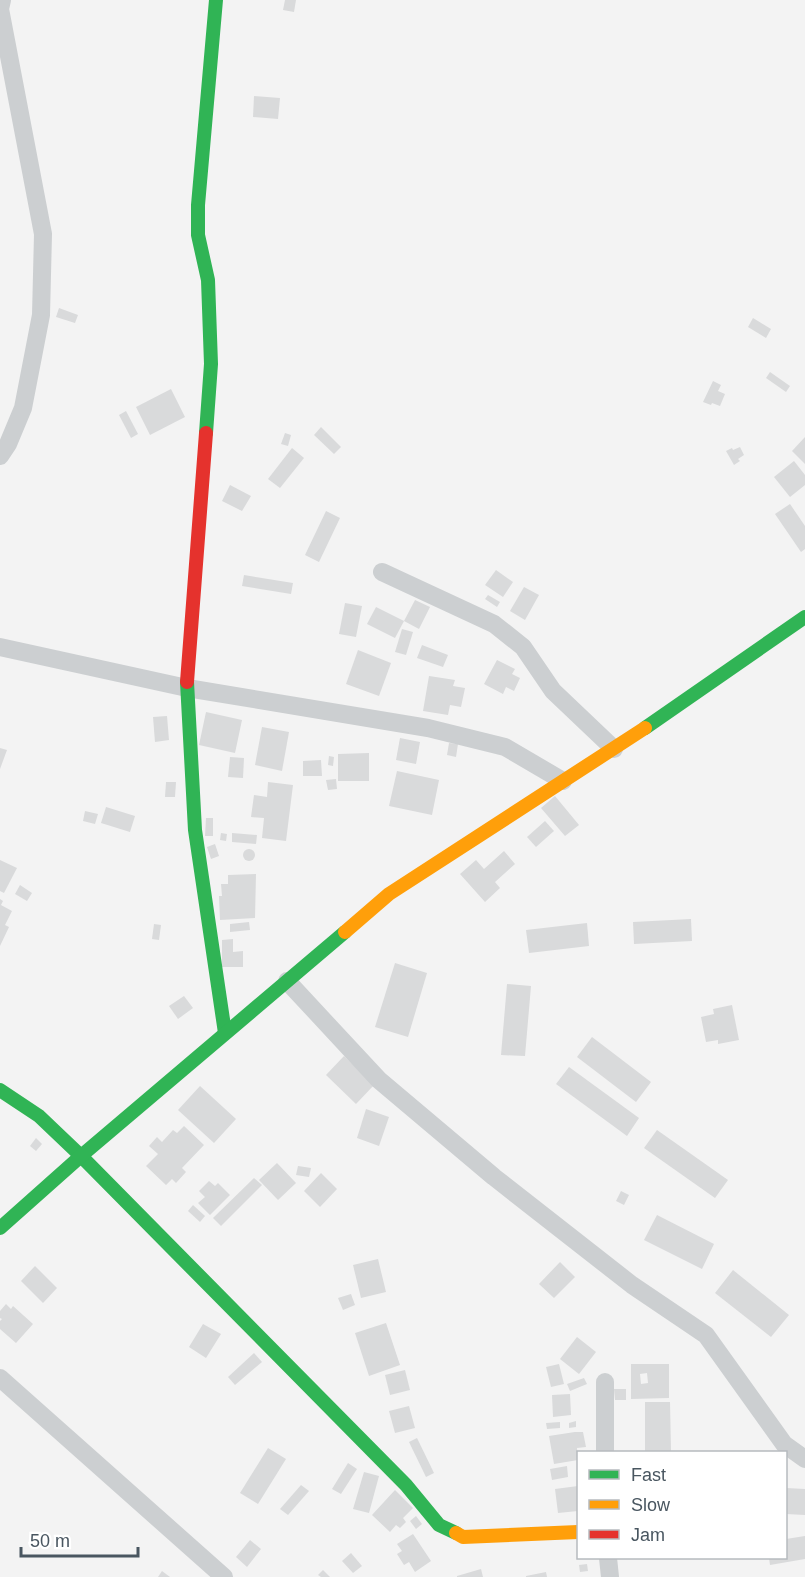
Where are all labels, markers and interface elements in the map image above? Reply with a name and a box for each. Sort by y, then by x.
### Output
legend [577,1451,787,1559]
text: Fast [631,1465,666,1485]
text: Slow [631,1495,671,1515]
scale bar [21,1520,138,1558]
text: Jam [631,1525,665,1545]
text: 50 m [30,1531,70,1551]

